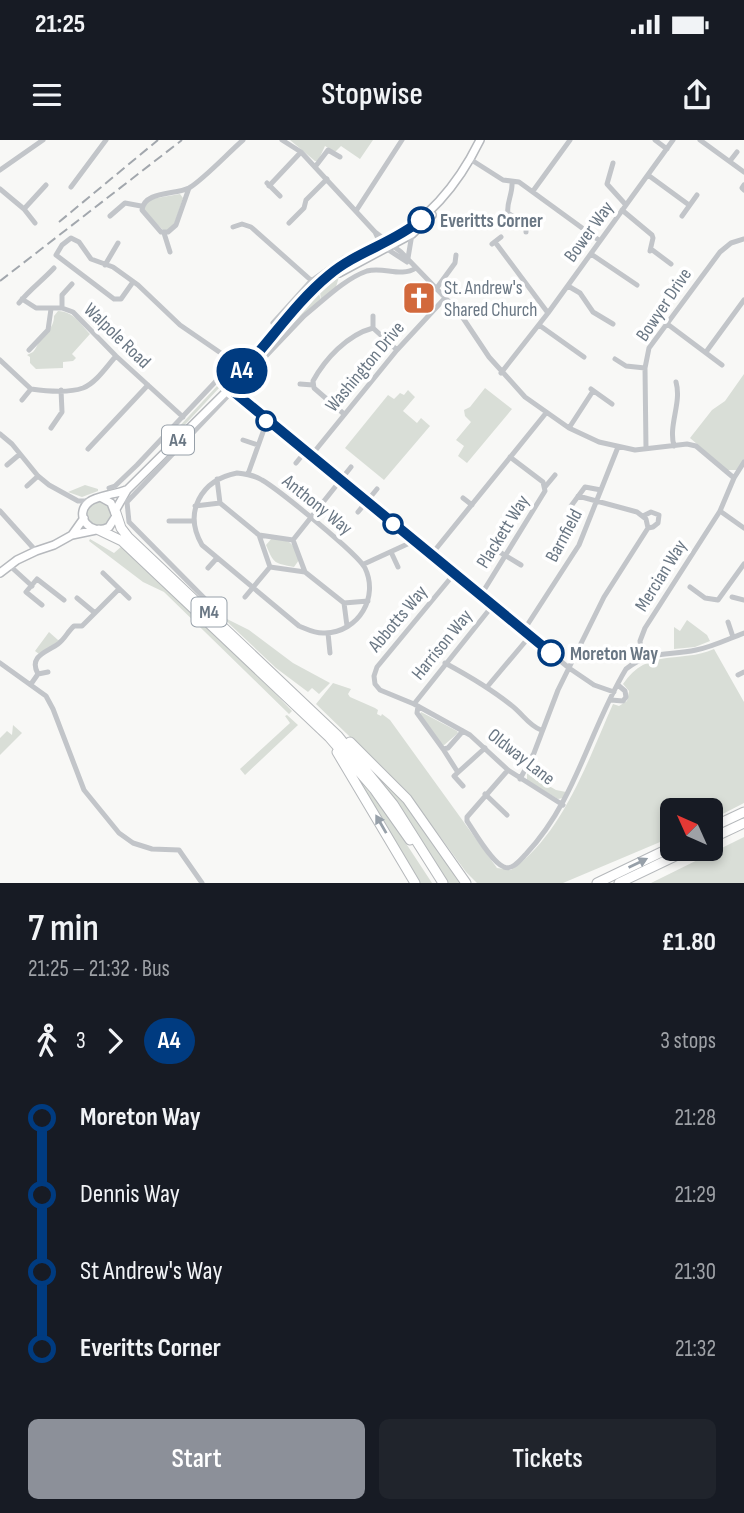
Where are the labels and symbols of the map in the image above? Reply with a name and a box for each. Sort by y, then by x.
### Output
street label: Bower Way [560,197,619,267]
marker: Everitts Corner [408,207,434,233]
place label: Everitts Corner [440,210,543,233]
street label: Bowyer Drive [631,264,697,346]
place label: St. Andrew's Shared Church [444,277,537,322]
church icon: St. Andrew's Shared Church [400,279,438,317]
street label: Walpole Road [79,299,155,374]
street label: Washington Drive [321,317,410,417]
line badge: A4 [210,348,274,394]
unlabelled marker [256,411,276,431]
road number: A4 [162,426,194,454]
street label: Anthony Way [277,469,357,541]
street label: Plackett Way [472,490,535,573]
street label: Barnfield [541,505,588,566]
unlabelled marker [383,514,403,534]
street label: Mercian Way [630,535,693,616]
street label: Abbotts Way [363,581,433,658]
road number: M4 [192,598,227,626]
street label: Harrison Way [407,605,478,685]
marker: Moreton Way [538,640,564,666]
place label: Moreton Way [570,643,658,666]
street label: Oldway Lane [483,724,559,791]
north arrow [660,798,723,861]
one-way arrow [375,814,387,833]
one-way arrow [628,857,648,869]

